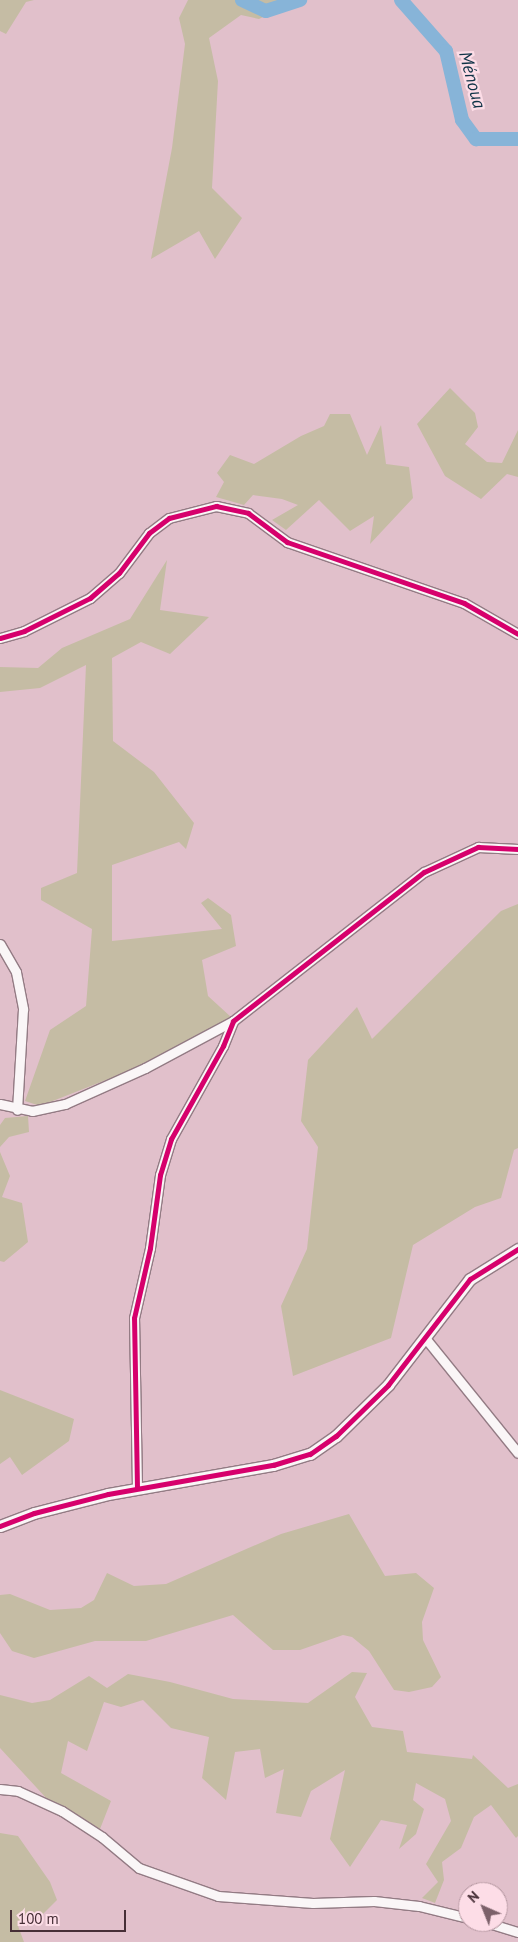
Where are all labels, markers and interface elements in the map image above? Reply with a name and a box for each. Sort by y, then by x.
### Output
water label: Ménoua [454,49,490,111]
north arrow [458,1882,508,1932]
text: N [464,1887,483,1907]
scale bar [12,1900,129,1932]
text: 100 m [18,1909,59,1928]

